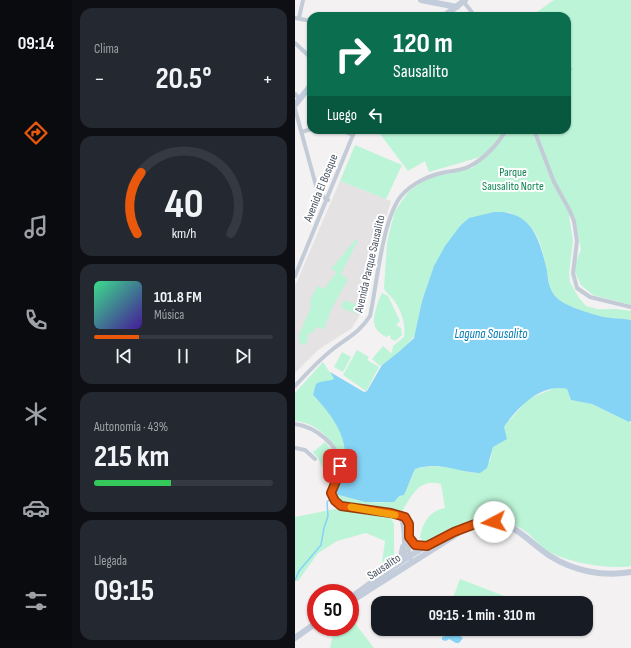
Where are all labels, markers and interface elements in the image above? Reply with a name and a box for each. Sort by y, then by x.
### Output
text: 120 m [393,27,453,60]
icon: right [327,28,379,80]
text: 09:14 [18,33,54,54]
text: Clima [94,41,119,57]
text: 20.5° [155,61,212,97]
text: Sausalito [393,61,448,82]
text: − [94,66,105,93]
text: + [262,66,273,93]
icon: left [365,104,387,126]
text: Luego [327,106,357,125]
icon: directions [22,119,50,147]
street label: Avenida El Bosque [300,152,341,225]
park label: Parque Sausalito Norte [482,165,544,194]
text: 40 [164,180,203,229]
icon: music [22,213,50,241]
street label: Avenida Parque Sausalito [351,214,389,315]
text: km/h [171,225,196,242]
text: 101.8 FM [154,288,202,307]
icon: phone [22,306,50,334]
text: Música [154,307,184,323]
water label: Laguna Sausalito [454,326,528,342]
icon: previous [113,345,135,367]
icon: pause [172,345,194,367]
icon: next [232,345,254,367]
icon: climate [22,400,50,428]
text: Autonomía · 43% [94,419,168,435]
text: 215 km [94,439,169,475]
pin [323,449,357,483]
icon: arrive [329,455,351,477]
icon: car [22,494,50,522]
position arrow [473,501,515,543]
street label: Sausalito [364,551,404,583]
text: Llegada [94,553,127,569]
text: 09:15 [94,573,154,609]
speed limit sign: 50 [307,584,359,636]
icon: filters [22,587,50,615]
text: 09:15 · 1 min · 310 m [429,606,535,625]

